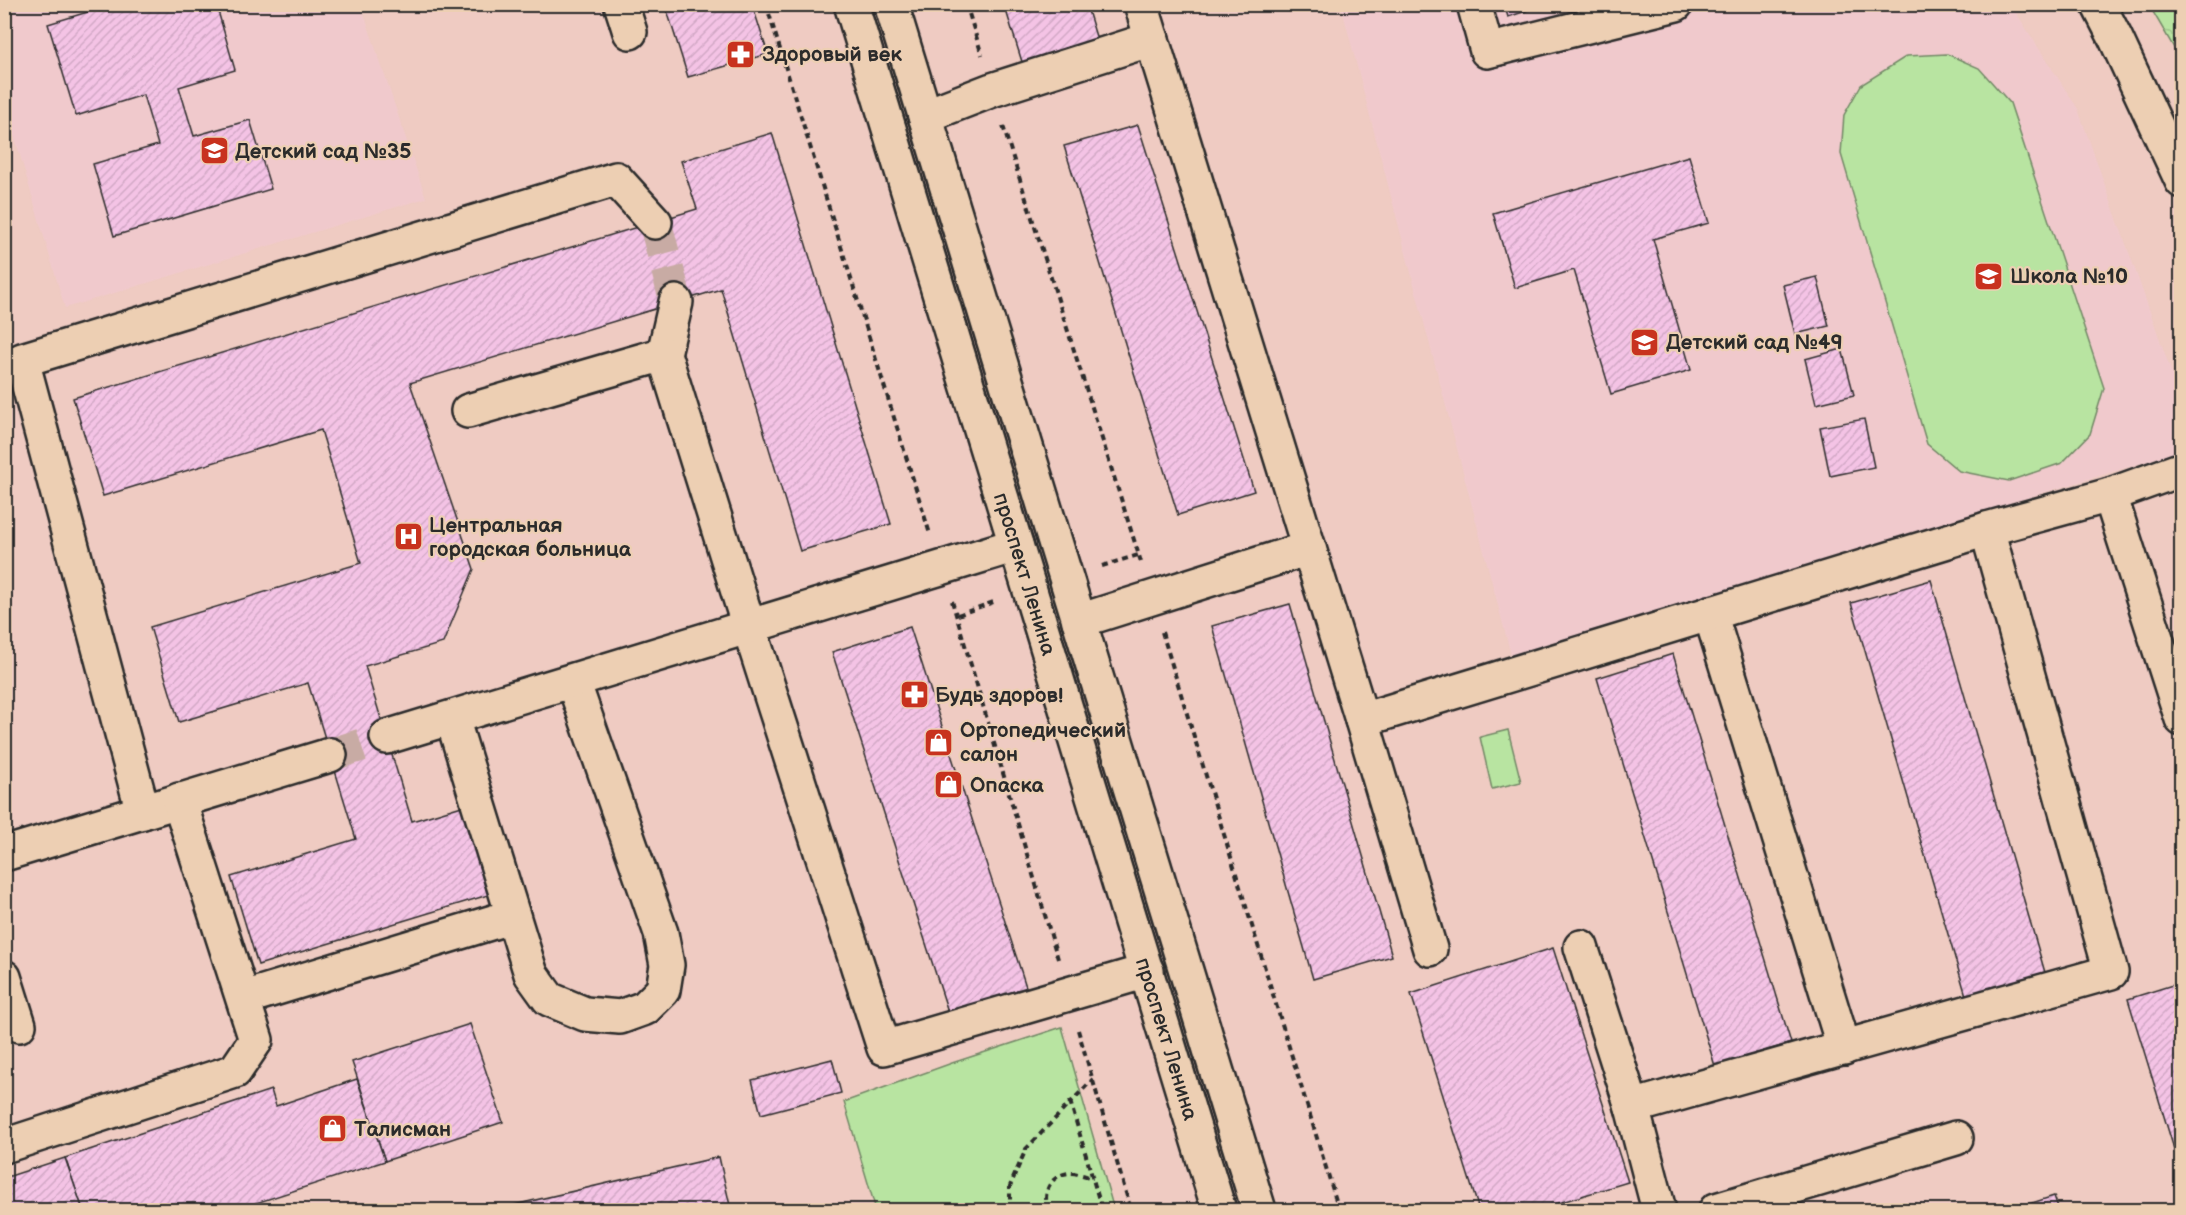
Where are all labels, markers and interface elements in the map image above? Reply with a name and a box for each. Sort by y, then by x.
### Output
pharmacy icon: Здоровый век [725,38,757,70]
place label: Здоровый век [762,42,902,67]
school or university icon: Детский сад №35 [198,135,230,167]
place label: Детский сад №35 [235,139,411,164]
school or university icon: Школа №10 [1973,260,2005,292]
place label: Школа №10 [2010,264,2128,289]
school or university icon: Детский сад №49 [1629,326,1661,358]
place label: Детский сад №49 [1666,330,1843,355]
street label: проспект Ленина [988,490,1061,659]
place label: Центральная городская больница [429,513,632,562]
hospital icon: Центральная городская больница [392,521,424,553]
pharmacy icon: Будь здоров! [898,679,930,711]
place label: Будь здоров! [935,683,1063,708]
place label: Ортопедический салон [960,718,1126,767]
shop icon: Ортопедический салон [923,726,955,758]
shop icon: Опаска [933,769,965,801]
place label: Опаска [970,773,1045,798]
street label: проспект Ленина [1130,955,1203,1124]
shop icon: Талисман [317,1113,349,1145]
place label: Талисман [354,1117,451,1142]

